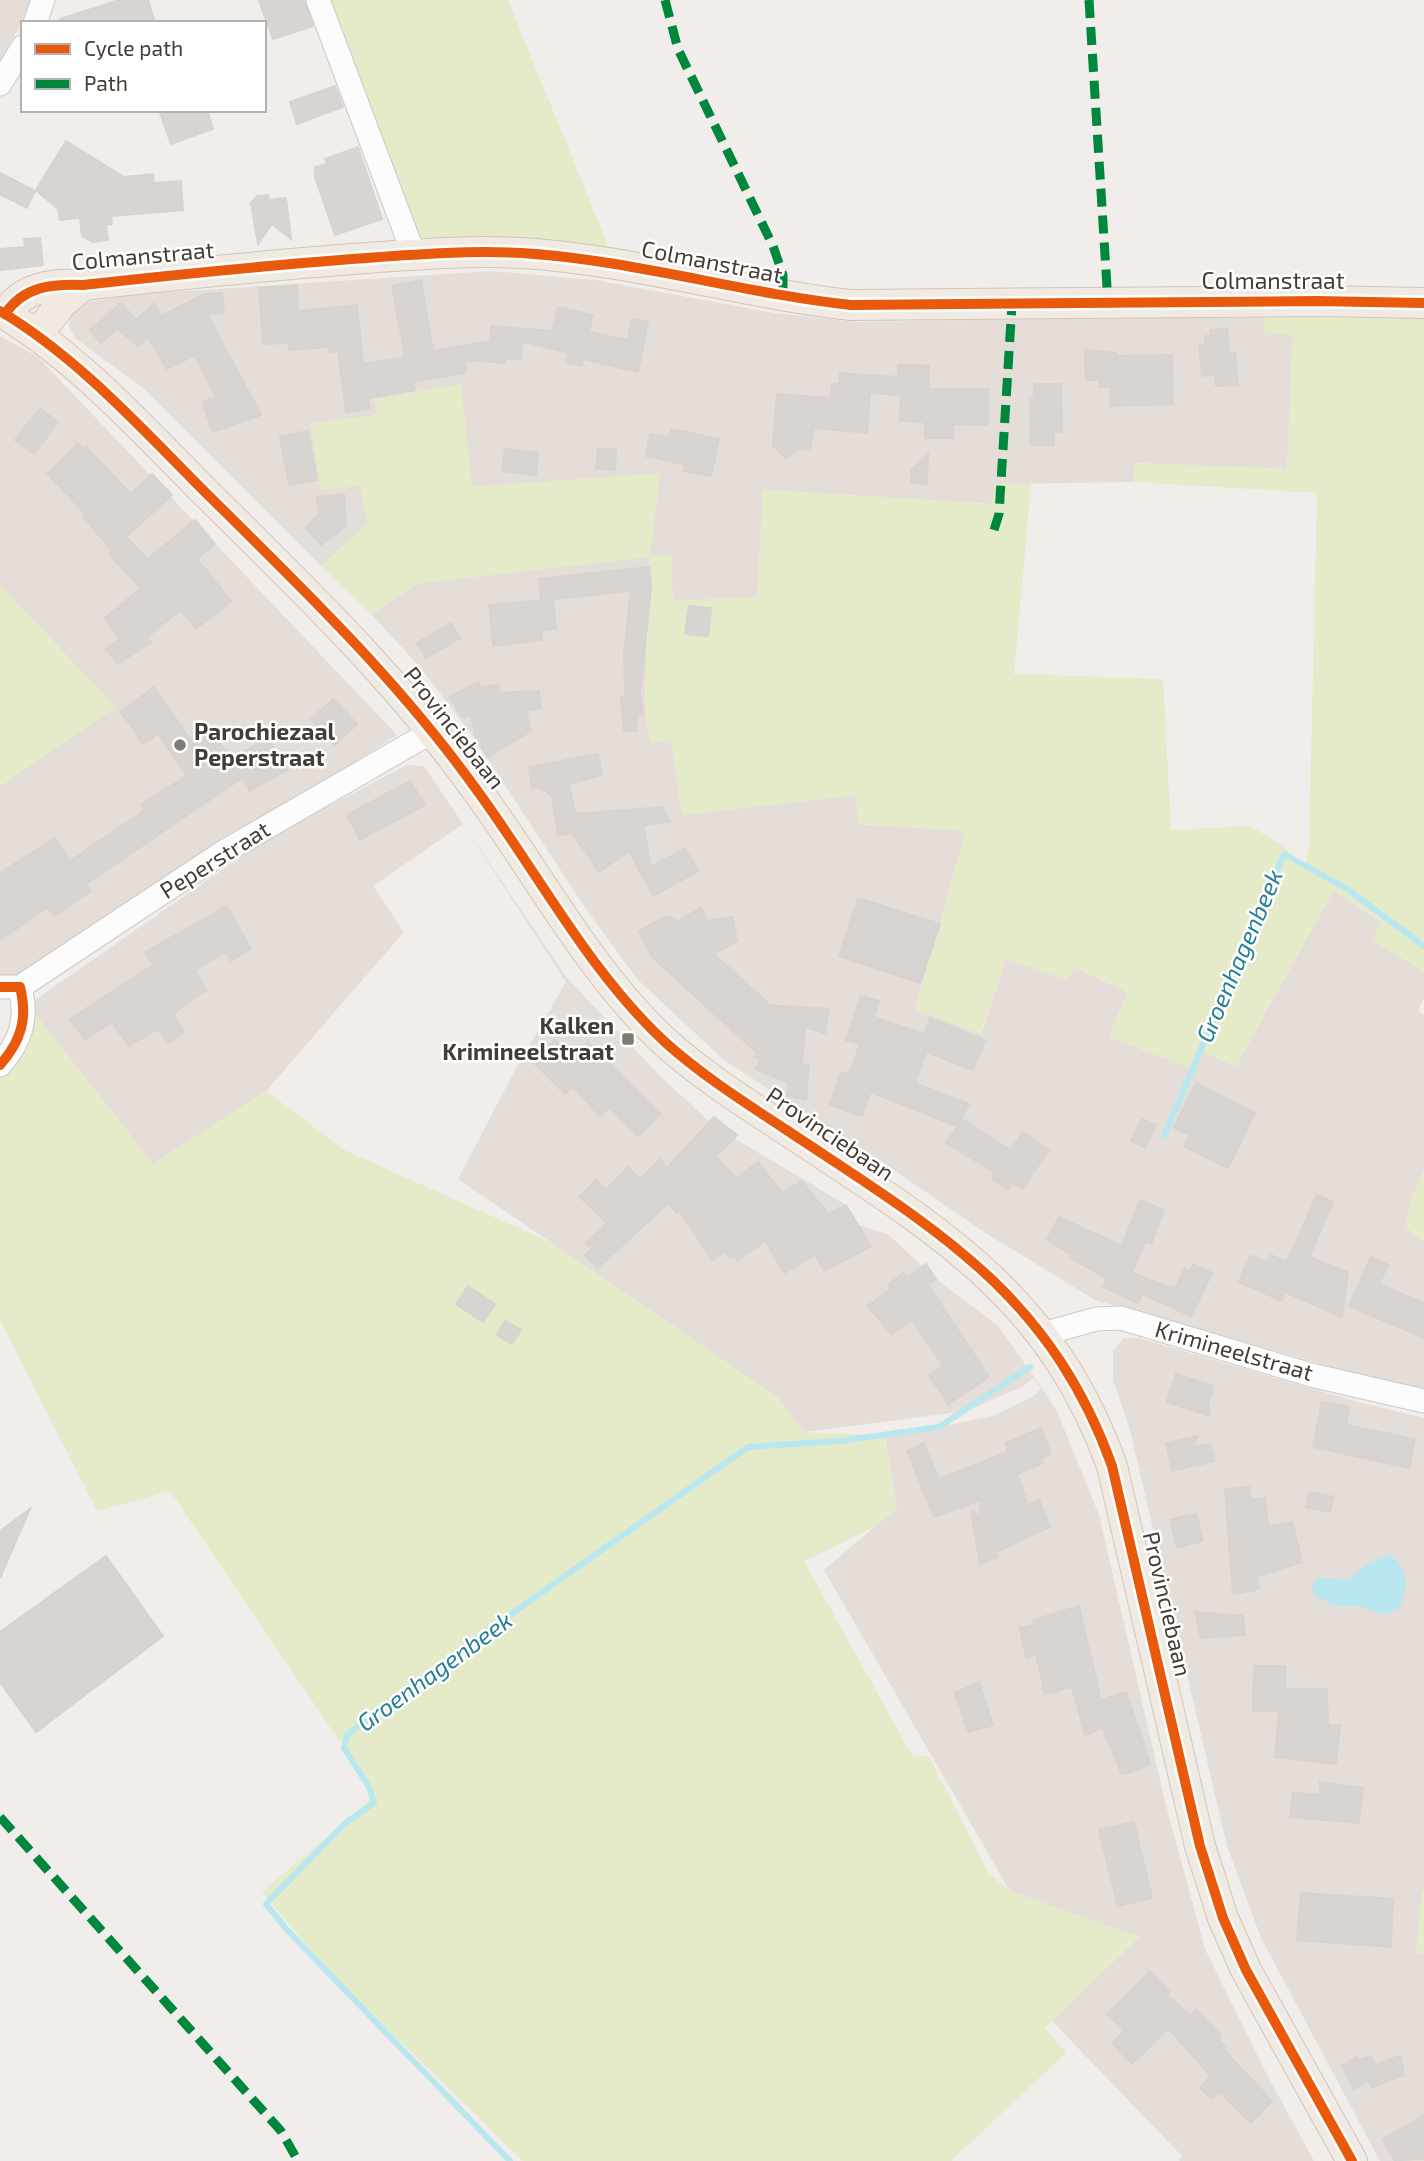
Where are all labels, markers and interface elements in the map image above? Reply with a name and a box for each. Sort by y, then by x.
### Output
legend [21,21,266,112]
text: Cycle path [84,35,183,60]
text: Path [84,70,128,95]
street label: Colmanstraat [639,234,785,288]
street label: Colmanstraat [71,235,216,275]
street label: Colmanstraat [1202,266,1345,294]
street label: Provinciebaan [398,661,511,794]
place label: Parochiezaal Peperstraat [194,717,336,771]
marker: Parochiezaal Peperstraat [172,737,188,753]
street label: Peperstraat [154,814,275,904]
water label: Groenhagenbeek [1189,865,1288,1046]
place label: Kalken Krimineelstraat [442,1011,614,1065]
marker: Kalken Krimineelstraat [620,1031,636,1047]
street label: Provinciebaan [761,1080,900,1186]
street label: Krimineelstraat [1152,1314,1317,1386]
street label: Provinciebaan [1138,1529,1198,1679]
water label: Groenhagenbeek [351,1605,517,1737]

